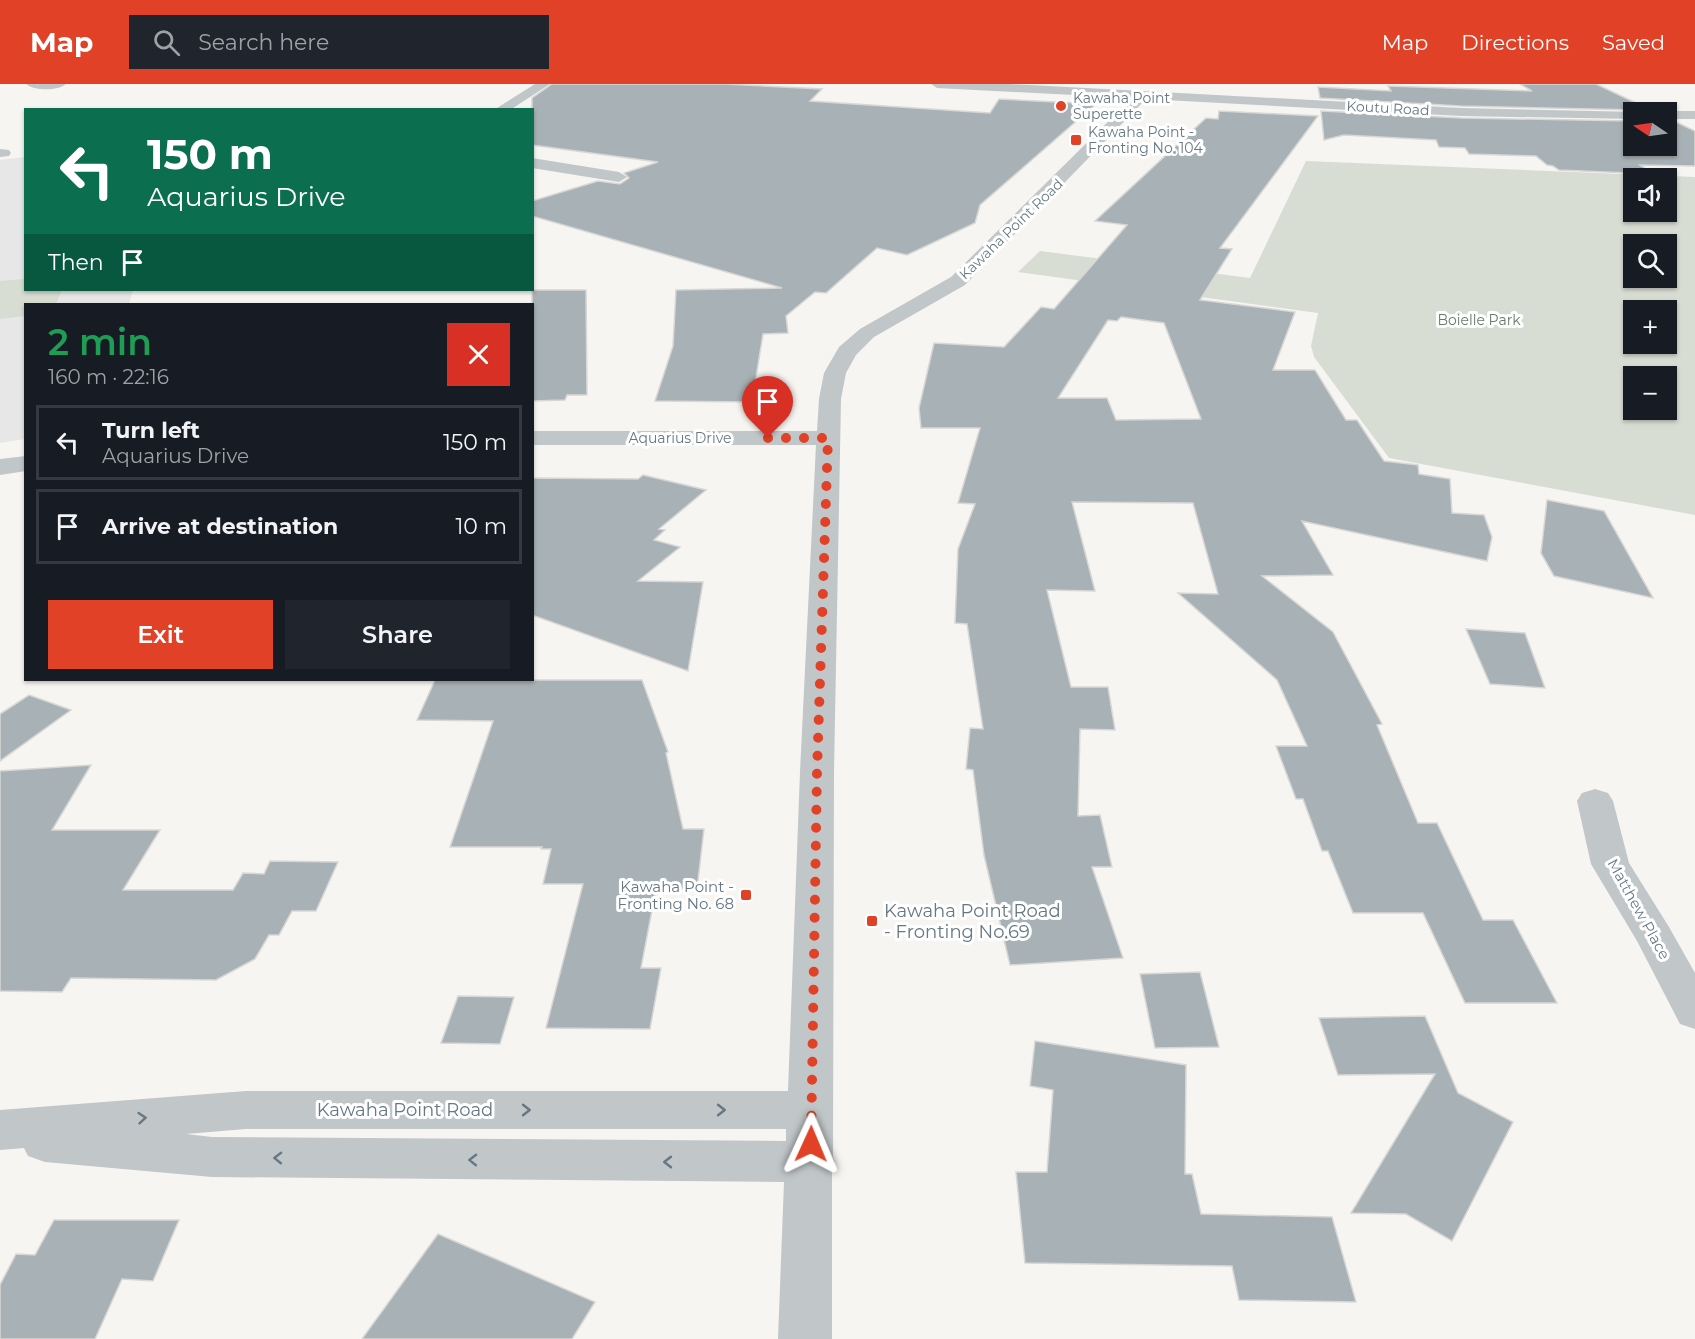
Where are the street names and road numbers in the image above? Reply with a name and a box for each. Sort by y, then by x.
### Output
street label: Koutu Road [1346,97,1430,119]
street label: Kawaha Point Road [955,175,1067,283]
street label: Aquarius Drive [629,429,731,447]
street label: Matthew Place [1603,855,1675,963]
street label: Kawaha Point Road [317,1099,493,1121]

